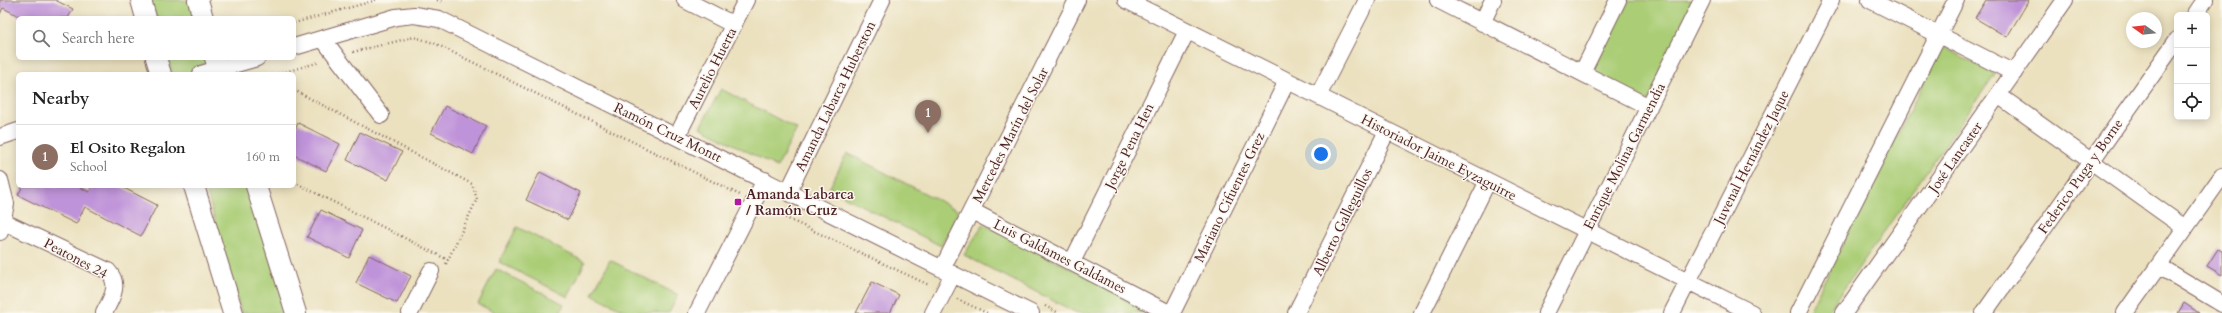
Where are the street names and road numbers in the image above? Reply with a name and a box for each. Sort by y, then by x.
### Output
street label: Amanda Labarca Huberston [791,18,880,175]
street label: Aurelio Huerta [684,24,741,112]
street label: Mercedes Marín del Solar [968,63,1053,206]
street label: Enrique Molina Garmendia [1579,79,1670,233]
street label: Juvenal Hernández Jaque [1708,87,1794,229]
street label: Ramón Cruz Montt [611,98,725,167]
street label: Jorge Pena Hen [1099,100,1159,194]
street label: Historiador Jaime Eyzaguirre [1358,110,1520,205]
street label: Federico Puga y Borne [2034,115,2127,238]
street label: José Lancaster [1923,117,1987,198]
street label: Mariano Cifuentes Grez [1190,128,1270,265]
street label: Alberto Galleguillos [1308,165,1377,279]
street label: Luis Galdames Galdames [990,215,1130,298]
street label: Peatones 24 [40,234,111,283]

